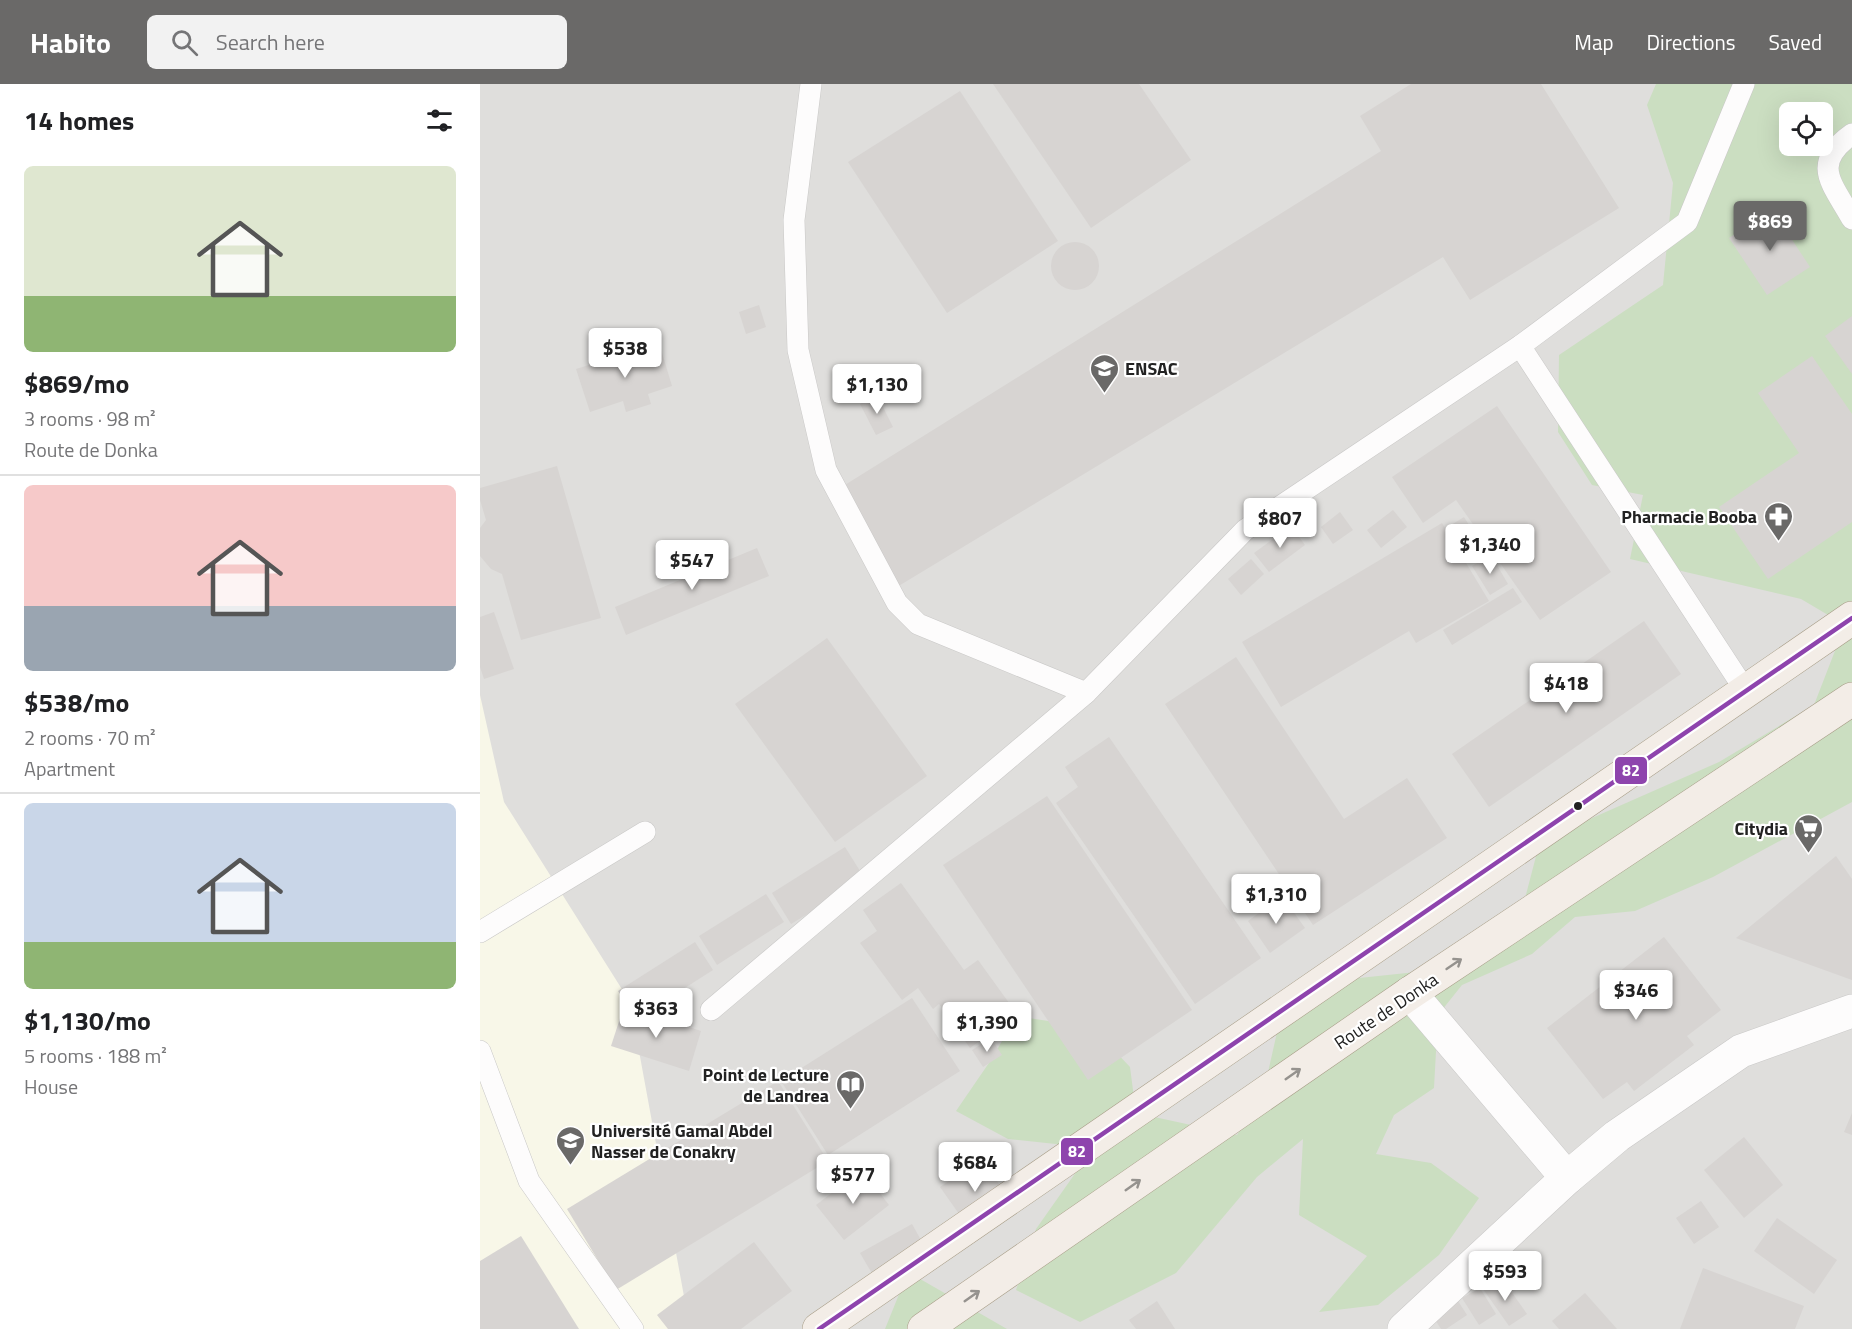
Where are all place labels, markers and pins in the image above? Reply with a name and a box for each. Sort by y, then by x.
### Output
pin: $869 [1734,201,1806,252]
pin: $538 [589,328,661,379]
school or university icon: ENSAC [1088,352,1120,394]
place label: ENSAC [1125,355,1178,382]
pin: $1,130 [828,364,926,415]
pin: $807 [1244,498,1316,549]
pharmacy icon: Pharmacie Booba [1762,500,1794,542]
place label: Pharmacie Booba [1621,503,1757,530]
pin: $1,340 [1441,524,1539,575]
pin: $547 [656,540,728,591]
pin: $418 [1530,663,1602,714]
unlabelled marker [1572,800,1584,812]
supermarket icon: Citydia [1793,812,1825,854]
place label: Citydia [1734,815,1788,842]
pin: $1,310 [1227,874,1325,925]
pin: $346 [1600,970,1672,1021]
pin: $363 [620,988,692,1039]
pin: $1,390 [938,1002,1036,1053]
place label: Point de Lecture de Landrea [703,1061,829,1109]
library icon: Point de Lecture de Landrea [834,1068,866,1110]
place label: Université Gamal Abdel Nasser de Conakry [591,1117,773,1165]
school or university icon: Université Gamal Abdel Nasser de Conakry [554,1124,586,1166]
pin: $684 [939,1142,1011,1193]
pin: $577 [817,1154,889,1205]
pin: $593 [1469,1251,1541,1302]

